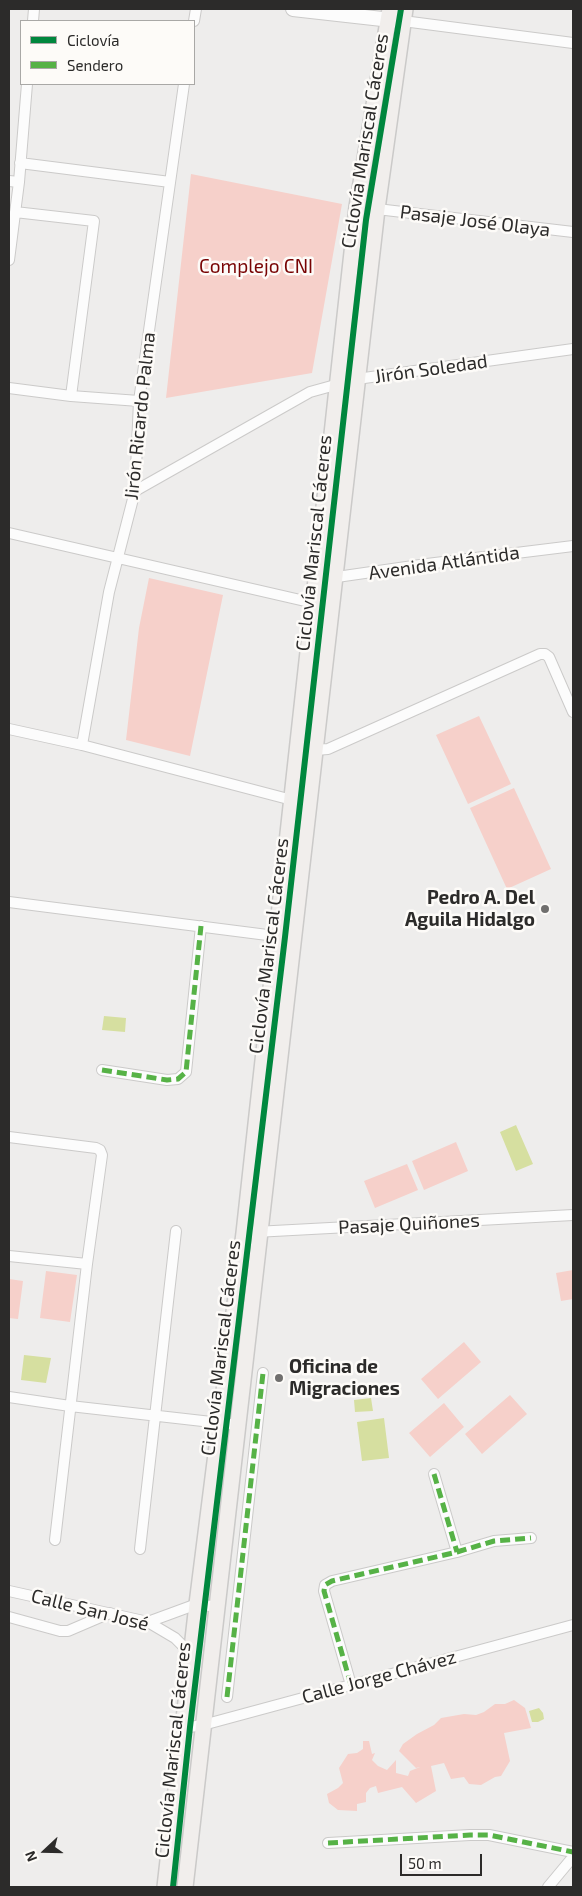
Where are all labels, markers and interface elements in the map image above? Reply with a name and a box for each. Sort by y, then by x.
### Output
legend [20,20,195,85]
text: Ciclovía [67,31,119,49]
street label: Ciclovía Mariscal Cáceres [337,32,393,250]
text: Sendero [67,56,123,74]
street label: Pasaje José Olaya [399,200,551,242]
park label: Complejo CNI [199,256,313,278]
street label: Jirón Ricardo Palma [120,331,160,501]
street label: Jirón Soledad [373,350,489,388]
street label: Ciclovía Mariscal Cáceres [291,434,337,652]
street label: Avenida Atlántida [367,541,521,585]
street label: Ciclovía Mariscal Cáceres [244,837,294,1055]
place label: Pedro A. Del Aguila Hidalgo [405,887,535,931]
marker: Pedro A. Del Aguila Hidalgo [539,903,551,915]
street label: Pasaje Quiñones [338,1209,480,1239]
street label: Ciclovía Mariscal Cáceres [196,1239,246,1457]
place label: Oficina de Migraciones [289,1356,400,1400]
marker: Oficina de Migraciones [273,1372,285,1384]
street label: Calle San José [29,1584,151,1636]
street label: Ciclovía Mariscal Cáceres [150,1641,196,1859]
street label: Calle Jorge Chávez [299,1645,459,1709]
north arrow [20,1826,70,1876]
scale bar [402,1844,484,1876]
text: N [21,1849,40,1864]
text: 50 m [408,1854,442,1872]

